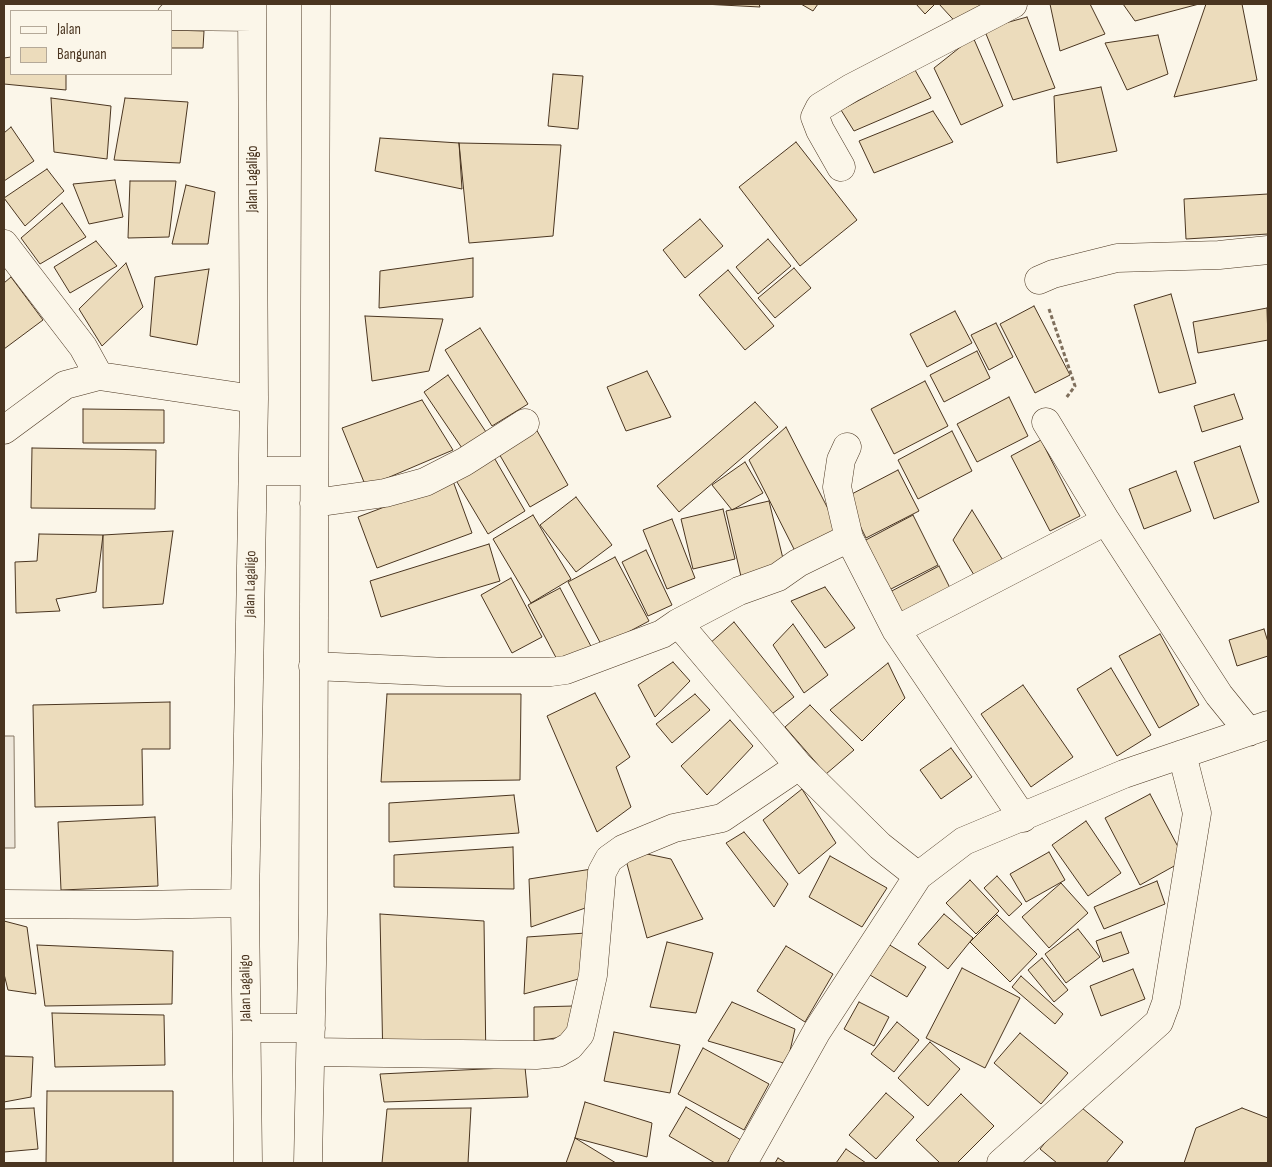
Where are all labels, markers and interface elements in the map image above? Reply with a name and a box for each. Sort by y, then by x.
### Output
legend [10,10,172,75]
text: Jalan [57,20,81,39]
text: Bangunan [57,45,107,64]
street label: Jalan Lagaligo [244,145,262,213]
street label: Jalan Lagaligo [241,550,261,618]
street label: Jalan Lagaligo [236,954,256,1022]

